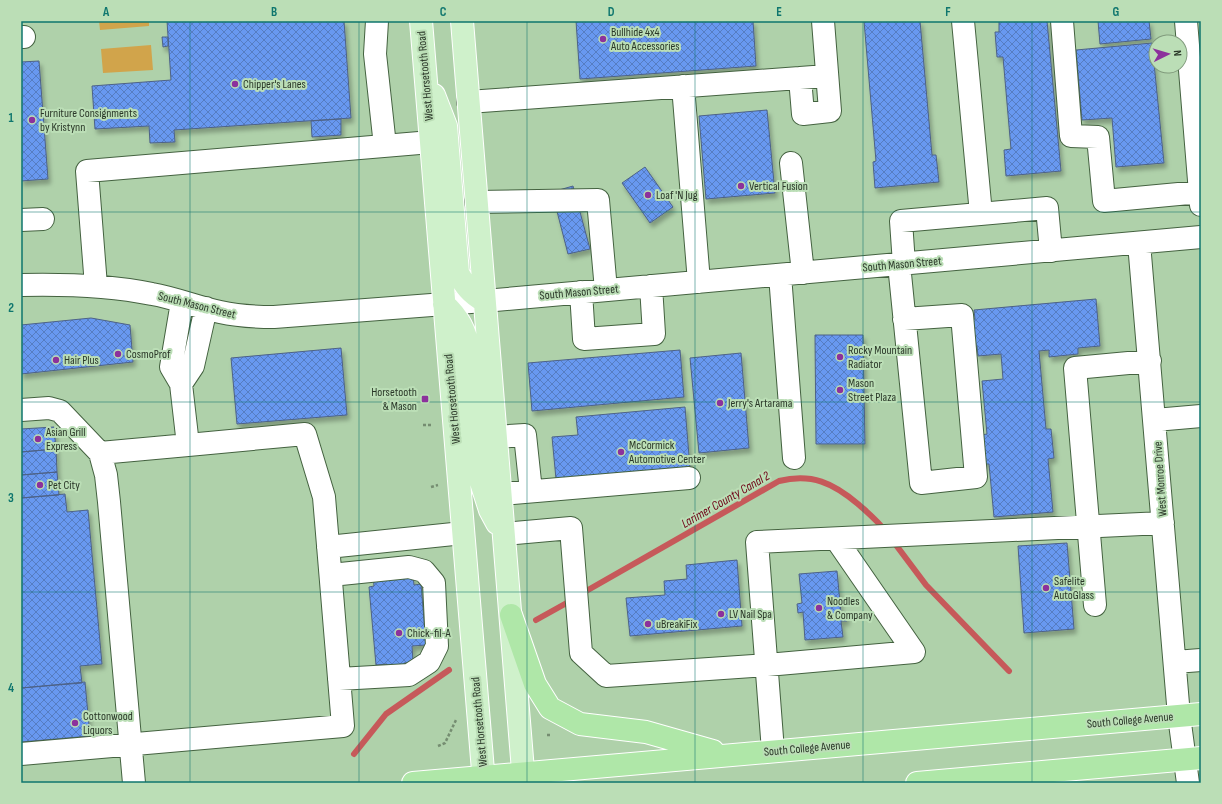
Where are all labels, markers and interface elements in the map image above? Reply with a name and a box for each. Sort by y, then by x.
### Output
text: A [102,4,110,20]
text: B [271,4,277,20]
text: C [440,4,447,20]
text: D [608,4,615,20]
text: E [776,4,782,20]
text: F [945,4,951,20]
text: G [1113,4,1120,20]
place label: Bullhide 4x4 Auto Accessories [610,25,680,54]
street label: West Horsetooth Road [414,30,437,121]
marker: Bullhide 4x4 Auto Accessories [598,34,608,44]
north arrow [1148,34,1188,74]
text: N [1171,50,1184,57]
place label: Chipper's Lanes [243,77,306,92]
marker: Chipper's Lanes [230,79,240,89]
place label: Furniture Consignments by Kristynn [40,106,137,135]
text: 1 [8,110,14,126]
marker: Furniture Consignments by Kristynn [27,115,37,125]
place label: Vertical Fusion [749,179,808,194]
marker: Vertical Fusion [736,181,746,191]
place label: Loaf 'N Jug [656,188,698,203]
marker: Loaf 'N Jug [643,190,653,200]
street label: South Mason Street [862,254,942,275]
street label: South Mason Street [539,282,619,303]
street label: South Mason Street [157,289,237,322]
text: 2 [8,300,14,316]
place label: Rocky Mountain Radiator [848,343,912,372]
place label: CosmoProf [126,347,171,362]
marker: CosmoProf [113,349,123,359]
marker: Rocky Mountain Radiator [835,352,845,362]
place label: Hair Plus [64,353,99,368]
street label: West Horsetooth Road [441,353,464,444]
marker: Hair Plus [51,355,61,365]
place label: Mason Street Plaza [848,376,896,405]
place label: Horsetooth & Mason [371,385,417,414]
marker: Mason Street Plaza [835,385,845,395]
marker: Horsetooth & Mason [420,394,430,404]
place label: Jerry's Artarama [727,396,793,411]
marker: Jerry's Artarama [715,398,725,408]
place label: Asian Grill Express [45,425,86,454]
marker: Asian Grill Express [33,434,43,444]
place label: McCormick Automotive Center [628,438,706,467]
street label: West Monroe Drive [1150,441,1171,517]
marker: McCormick Automotive Center [616,447,626,457]
water label: Larimer County Canal 2 [678,468,773,532]
place label: Pet City [48,478,80,493]
marker: Pet City [35,480,45,490]
text: 3 [8,490,14,506]
place label: Safelite AutoGlass [1053,574,1094,603]
marker: Safelite AutoGlass [1041,583,1051,593]
place label: Noodles & Company [827,594,873,623]
marker: Noodles & Company [814,603,824,613]
place label: LV Nail Spa [729,607,772,622]
marker: LV Nail Spa [716,609,726,619]
place label: uBreakiFix [656,617,698,632]
marker: uBreakiFix [643,619,653,629]
place label: Chick-fil-A [407,626,452,641]
marker: Chick-fil-A [394,628,404,638]
street label: West Horsetooth Road [468,676,491,767]
text: 4 [8,680,14,696]
place label: Cottonwood Liquors [83,709,133,738]
street label: South College Avenue [1086,709,1174,732]
marker: Cottonwood Liquors [70,718,80,728]
street label: South College Avenue [763,737,851,760]

